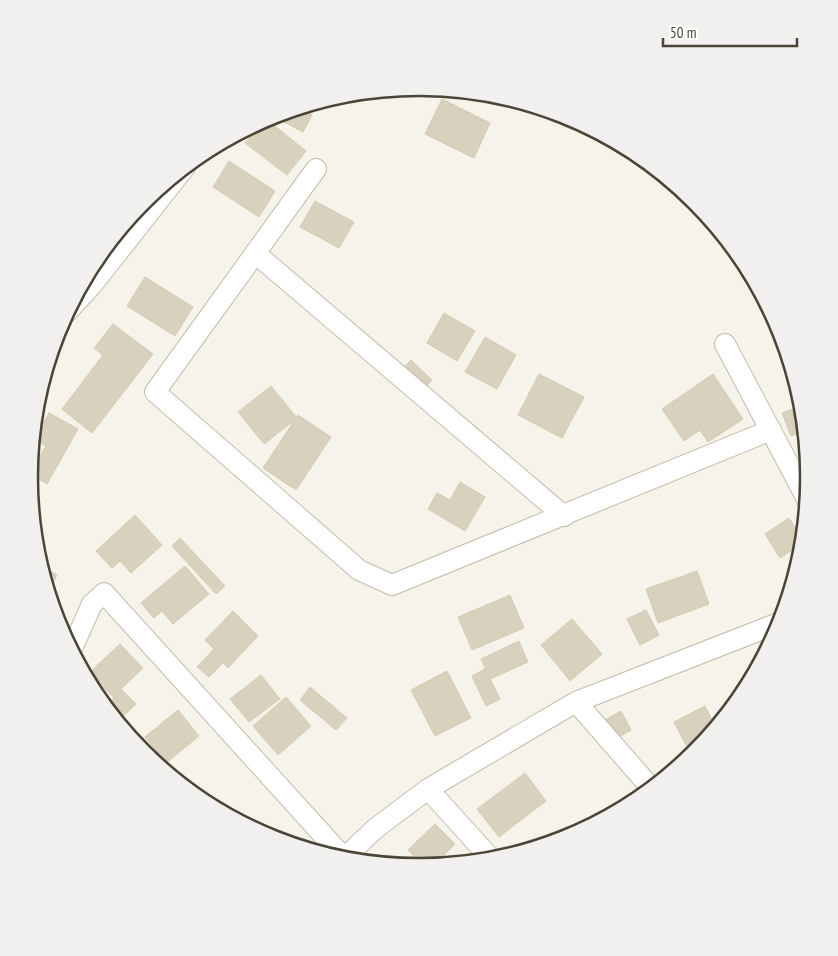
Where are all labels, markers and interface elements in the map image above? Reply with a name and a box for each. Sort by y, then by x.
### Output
scale bar [663,15,797,47]
text: 50 m [670,23,696,42]

